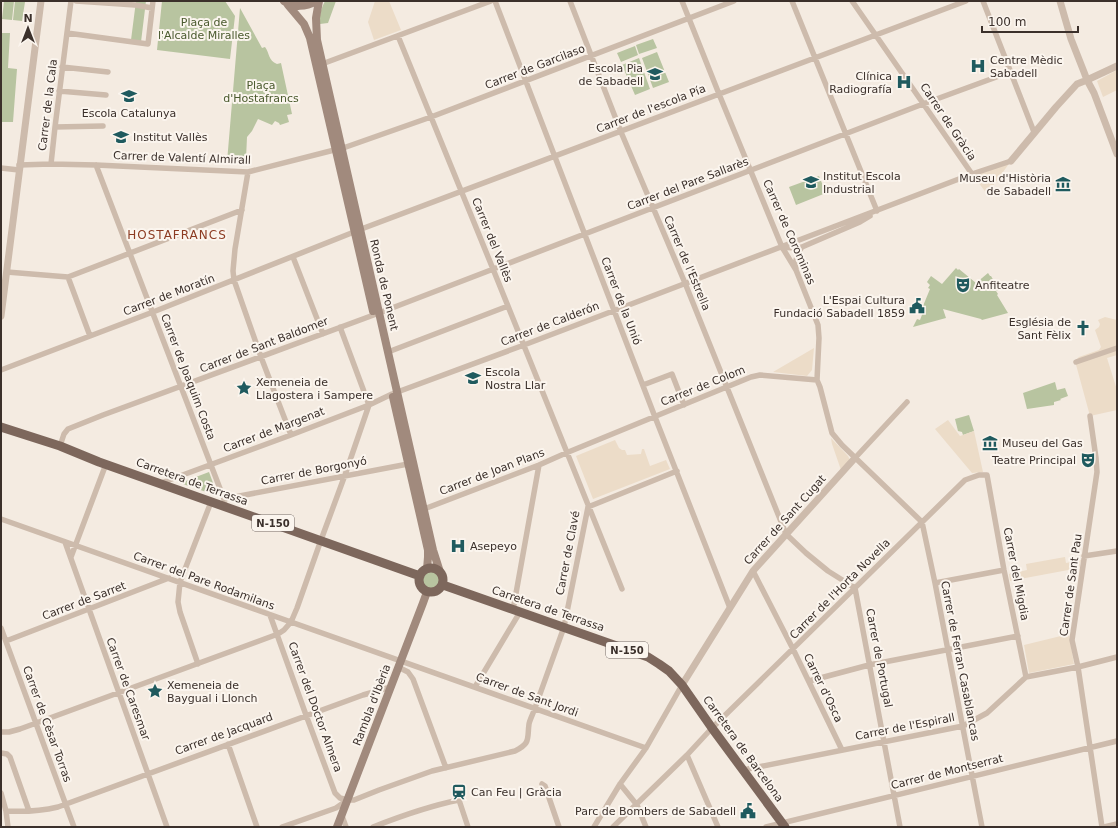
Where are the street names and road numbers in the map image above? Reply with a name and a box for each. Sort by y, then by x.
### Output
street label: Carrer de Garcilaso [483,42,587,92]
street label: Carrer de la Cala [36,58,60,152]
street label: Carrer de Gràcia [917,81,979,163]
street label: Carrer de l'escola Pía [594,82,708,136]
street label: Carrer de Valentí Almirall [113,149,251,167]
street label: Carrer del Pare Sallarès [625,155,751,213]
street label: Carrer de Corominas [760,177,818,287]
street label: Carrer del Vallès [469,196,515,284]
street label: Carrer de l'Estrella [661,213,713,313]
street label: Ronda de Ponent [367,238,401,333]
street label: Carrer de la Unió [598,255,644,347]
street label: Carrer de Moratín [121,272,217,318]
street label: Carrer de Calderón [499,299,601,349]
street label: Carrer de Joaquim Costa [158,312,218,442]
street label: Carrer de Sant Baldomer [198,314,331,376]
street label: Carrer de Colom [659,363,747,409]
street label: Carrer de Margenat [222,404,327,455]
street label: Carrer de Joan Plans [438,446,547,498]
street label: Carrer de Borgonyó [260,454,368,488]
street label: Carretera de Terrassa [134,456,250,508]
street label: Carrer de Sant Cugat [741,472,829,568]
street label: Carrer de Clavé [553,509,583,596]
road number: N-150 [252,515,294,531]
street label: Carrer del Migdia [1001,526,1031,622]
street label: Carrer de Sant Pau [1057,533,1085,637]
street label: Carrer de l'Horta Novella [787,536,893,642]
street label: Carrer del Pare Rodamilans [132,549,277,613]
street label: Carrer de Sarret [40,579,128,623]
street label: Carrer de Ferran Casablancas [938,580,982,742]
street label: Carretera de Terrassa [490,584,606,634]
street label: Carrer de Portugal [863,607,895,709]
street label: Carrer de Caresmar [103,636,153,743]
street label: Carrer del Doctor Almera [285,640,345,774]
road number: N-150 [606,642,648,658]
street label: Carrer d'Osca [801,651,845,725]
street label: Rambla d'Ibèria [350,662,394,748]
street label: Carrer de Cèsar Torras [20,664,74,784]
street label: Carrer de Sant Jordi [474,670,580,720]
street label: Carretera de Barcelona [700,693,786,805]
street label: Carrer de Jacquard [173,710,275,758]
street label: Carrer de l'Espirall [854,711,956,743]
street label: Carrer de Montserrat [890,752,1005,792]

